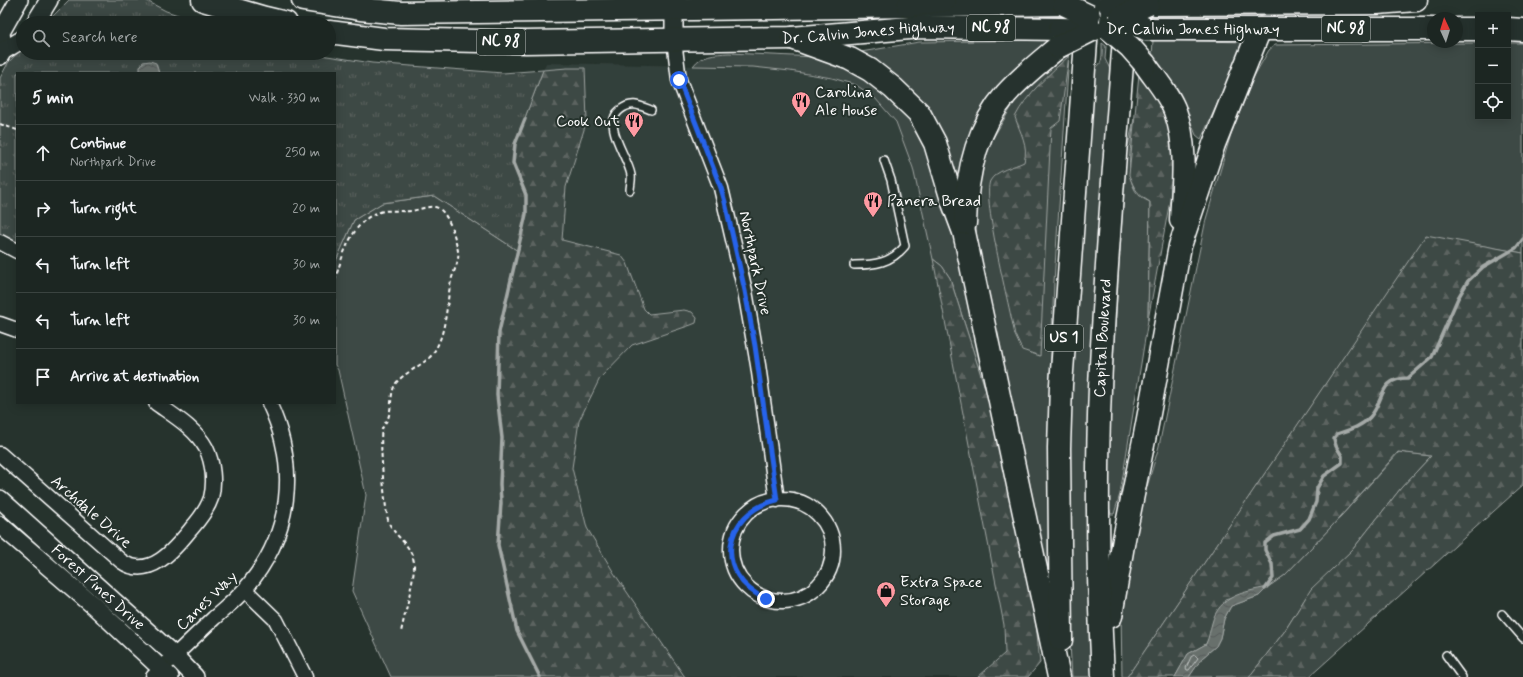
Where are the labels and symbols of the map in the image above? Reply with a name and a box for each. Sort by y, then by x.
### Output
north arrow [1427,12,1463,48]
road number: NC 98 [967,15,1015,41]
street label: Dr. Calvin Jones Highway [782,16,955,49]
road number: NC 98 [1322,16,1370,42]
street label: Dr. Calvin Jones Highway [1106,19,1280,41]
road number: NC 98 [477,29,525,55]
route start [670,71,688,89]
place label: Carolina Ale House [815,82,878,121]
restaurant icon: Carolina Ale House [790,90,812,118]
restaurant icon: Cook Out [623,110,645,138]
place label: Cook Out [556,111,621,132]
restaurant icon: Panera Bread [862,190,884,218]
place label: Panera Bread [887,191,981,212]
street label: Northpark Drive [734,209,776,317]
street label: Capital Boulevard [1089,278,1116,398]
road number: US 1 [1045,325,1083,351]
street label: Archdale Drive [46,471,136,553]
street label: Forest Pines Drive [47,539,150,635]
street label: Canes Way [172,567,242,635]
place label: Extra Space Storage [900,572,983,611]
shop icon: Extra Space Storage [875,580,897,608]
route end [757,590,775,608]

